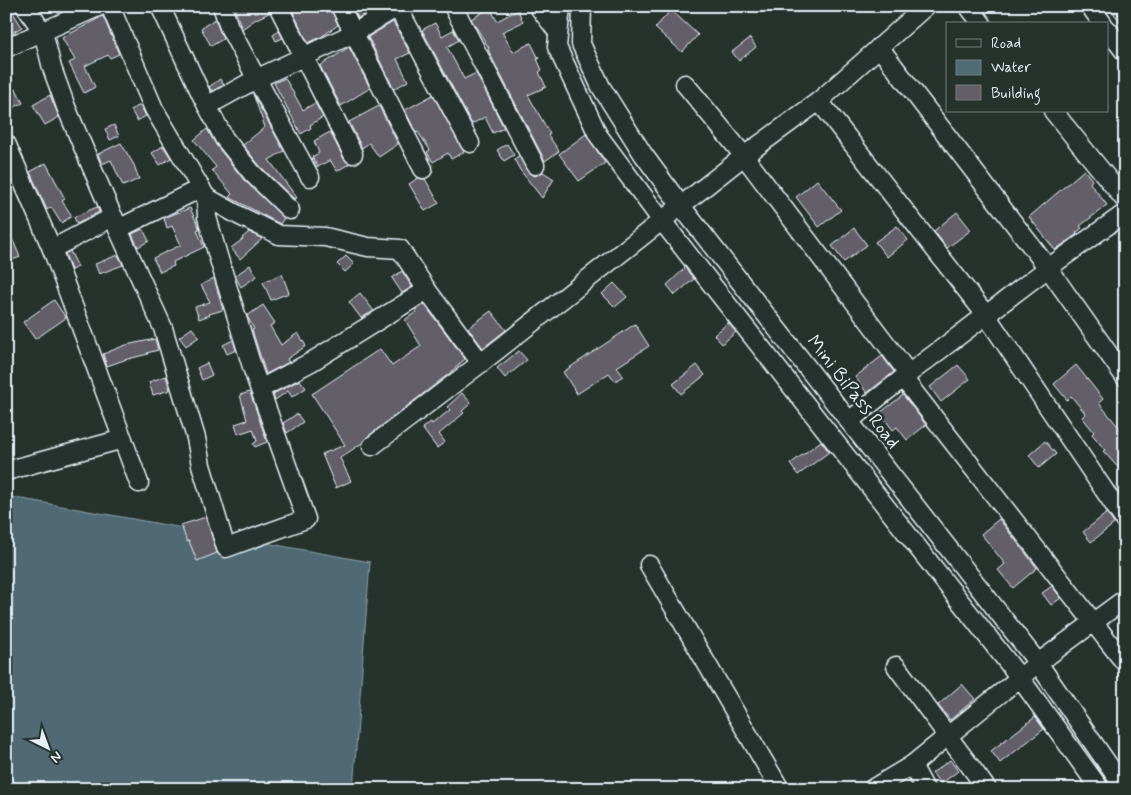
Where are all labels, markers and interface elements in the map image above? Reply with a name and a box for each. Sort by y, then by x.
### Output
legend [946,22,1108,112]
text: Road [991,34,1021,54]
text: Water [991,58,1031,78]
text: Building [991,84,1041,105]
street label: Mini BiPass Road [801,330,905,454]
north arrow [22,722,72,772]
text: N [47,747,66,767]

